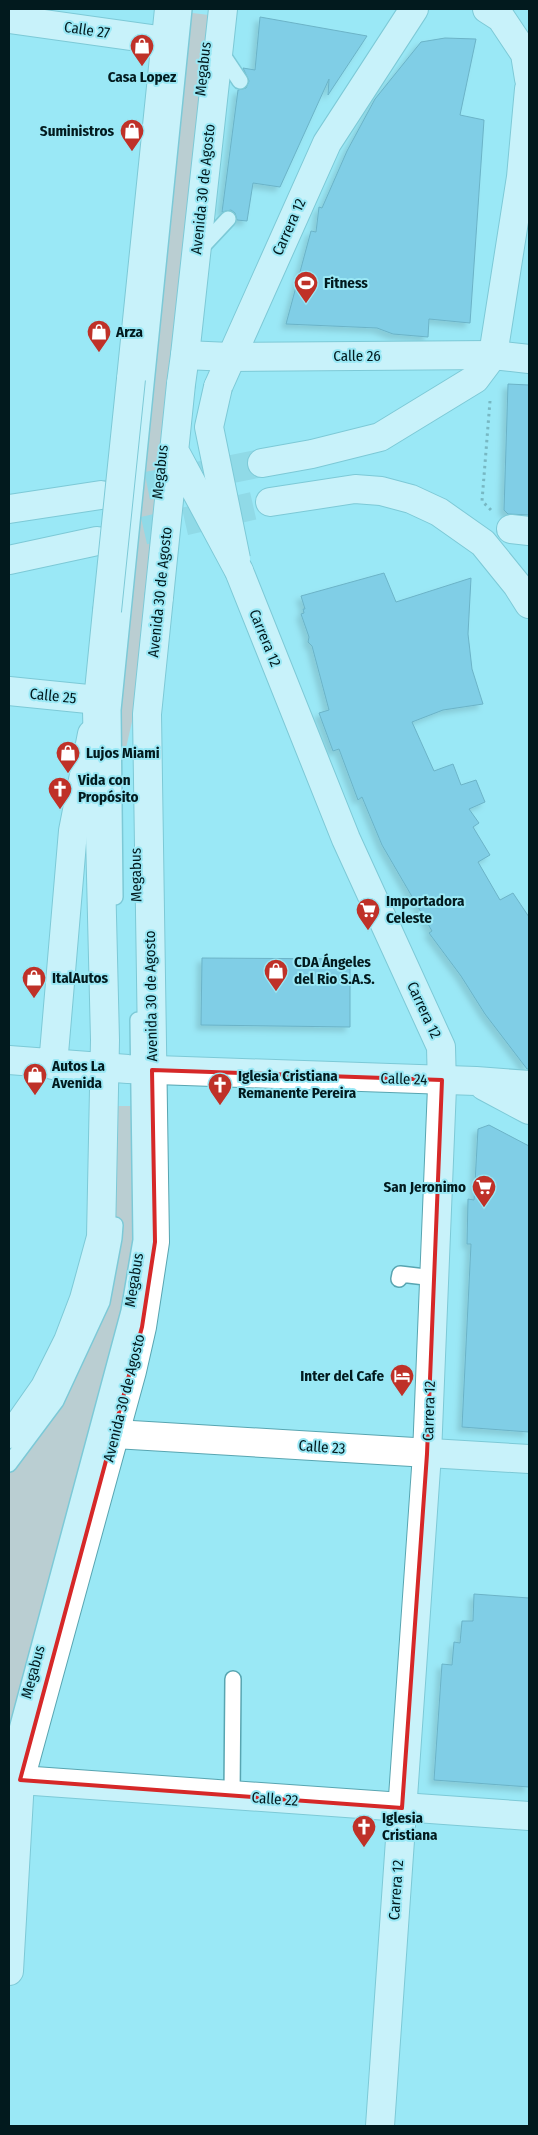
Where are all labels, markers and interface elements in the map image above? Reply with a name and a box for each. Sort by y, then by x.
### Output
street label: Calle 27 [63,18,111,42]
shop icon: Casa Lopez [129,33,155,67]
street label: Megabus [191,41,215,97]
place label: Casa Lopez [108,68,177,86]
shop icon: Suministros [119,118,145,152]
place label: Suministros [40,122,114,140]
street label: Avenida 30 de Agosto [187,123,219,255]
street label: Carrera 12 [268,195,310,258]
sports icon: Fitness [293,270,319,304]
place label: Fitness [324,274,368,292]
shop icon: Arza [86,319,112,353]
place label: Arza [115,323,144,341]
street label: Calle 26 [333,347,381,365]
street label: Megabus [148,444,172,500]
street label: Avenida 30 de Agosto [144,526,176,658]
street label: Carrera 12 [245,607,285,670]
street label: Calle 25 [29,685,77,707]
shop icon: Lujos Miami [55,740,81,774]
place label: Lujos Miami [86,744,160,762]
place label: Vida con Propósito [77,771,139,806]
church icon: Vida con Propósito [47,776,73,810]
street label: Megabus [127,848,145,902]
place label: Importadora Celeste [386,892,465,927]
supermarket icon: Importadora Celeste [355,897,381,931]
street label: Avenida 30 de Agosto [141,930,161,1062]
place label: CDA Ángeles del Rio S.A.S. [294,953,375,988]
shop icon: CDA Ángeles del Rio S.A.S. [263,958,289,992]
shop icon: ItalAutos [21,965,47,999]
place label: ItalAutos [52,969,109,987]
street label: Carrera 12 [403,979,445,1042]
place label: Autos La Avenida [51,1057,106,1092]
shop icon: Autos La Avenida [22,1062,48,1096]
place label: Iglesia Cristiana Remanente Pereira [238,1067,357,1102]
street label: Calle 24 [380,1069,428,1089]
church icon: Iglesia Cristiana Remanente Pereira [207,1072,233,1106]
supermarket icon: San Jeronimo [471,1174,497,1208]
place label: San Jeronimo [384,1178,466,1196]
street label: Megabus [121,1252,147,1308]
street label: Avenida 30 de Agosto [99,1332,149,1464]
hotel icon: Inter del Cafe [389,1363,415,1397]
place label: Inter del Cafe [300,1367,384,1385]
street label: Carrera 12 [419,1380,439,1441]
street label: Calle 23 [298,1436,346,1458]
street label: Megabus [17,1643,49,1701]
street label: Calle 22 [251,1788,299,1810]
place label: Iglesia Cristiana [382,1809,438,1844]
church icon: Iglesia Cristiana [351,1814,377,1848]
street label: Carrera 12 [385,1859,407,1921]

